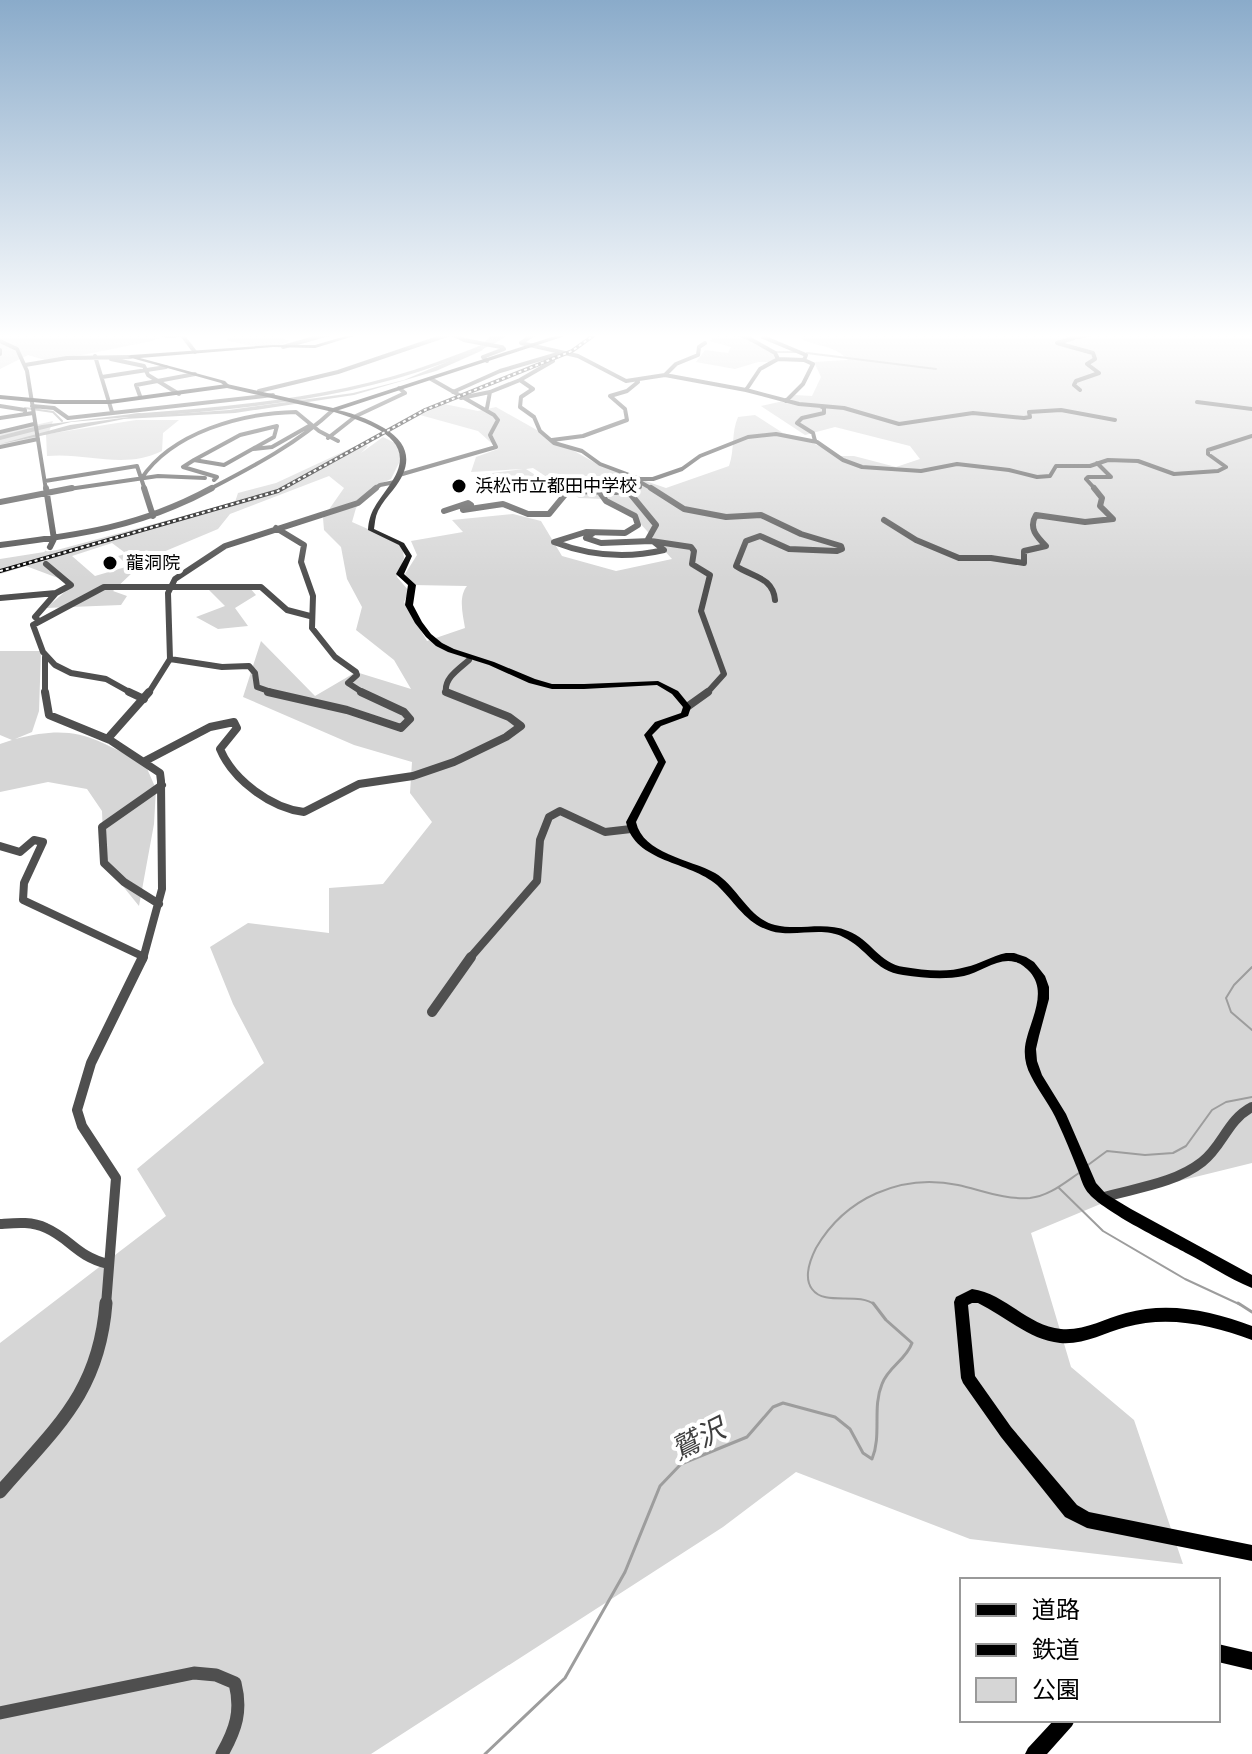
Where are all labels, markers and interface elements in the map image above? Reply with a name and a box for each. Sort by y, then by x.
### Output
place label: 浜松市立都田中学校 [475,474,637,498]
marker: 浜松市立都田中学校 [450,477,468,495]
place label: 龍洞院 [126,551,180,575]
marker: 龍洞院 [101,554,119,572]
water label: 鷲沢 [665,1408,735,1469]
legend [960,1578,1220,1722]
text: 道路 [1032,1594,1080,1625]
text: 鉄道 [1032,1634,1080,1665]
text: 公園 [1032,1674,1080,1705]

